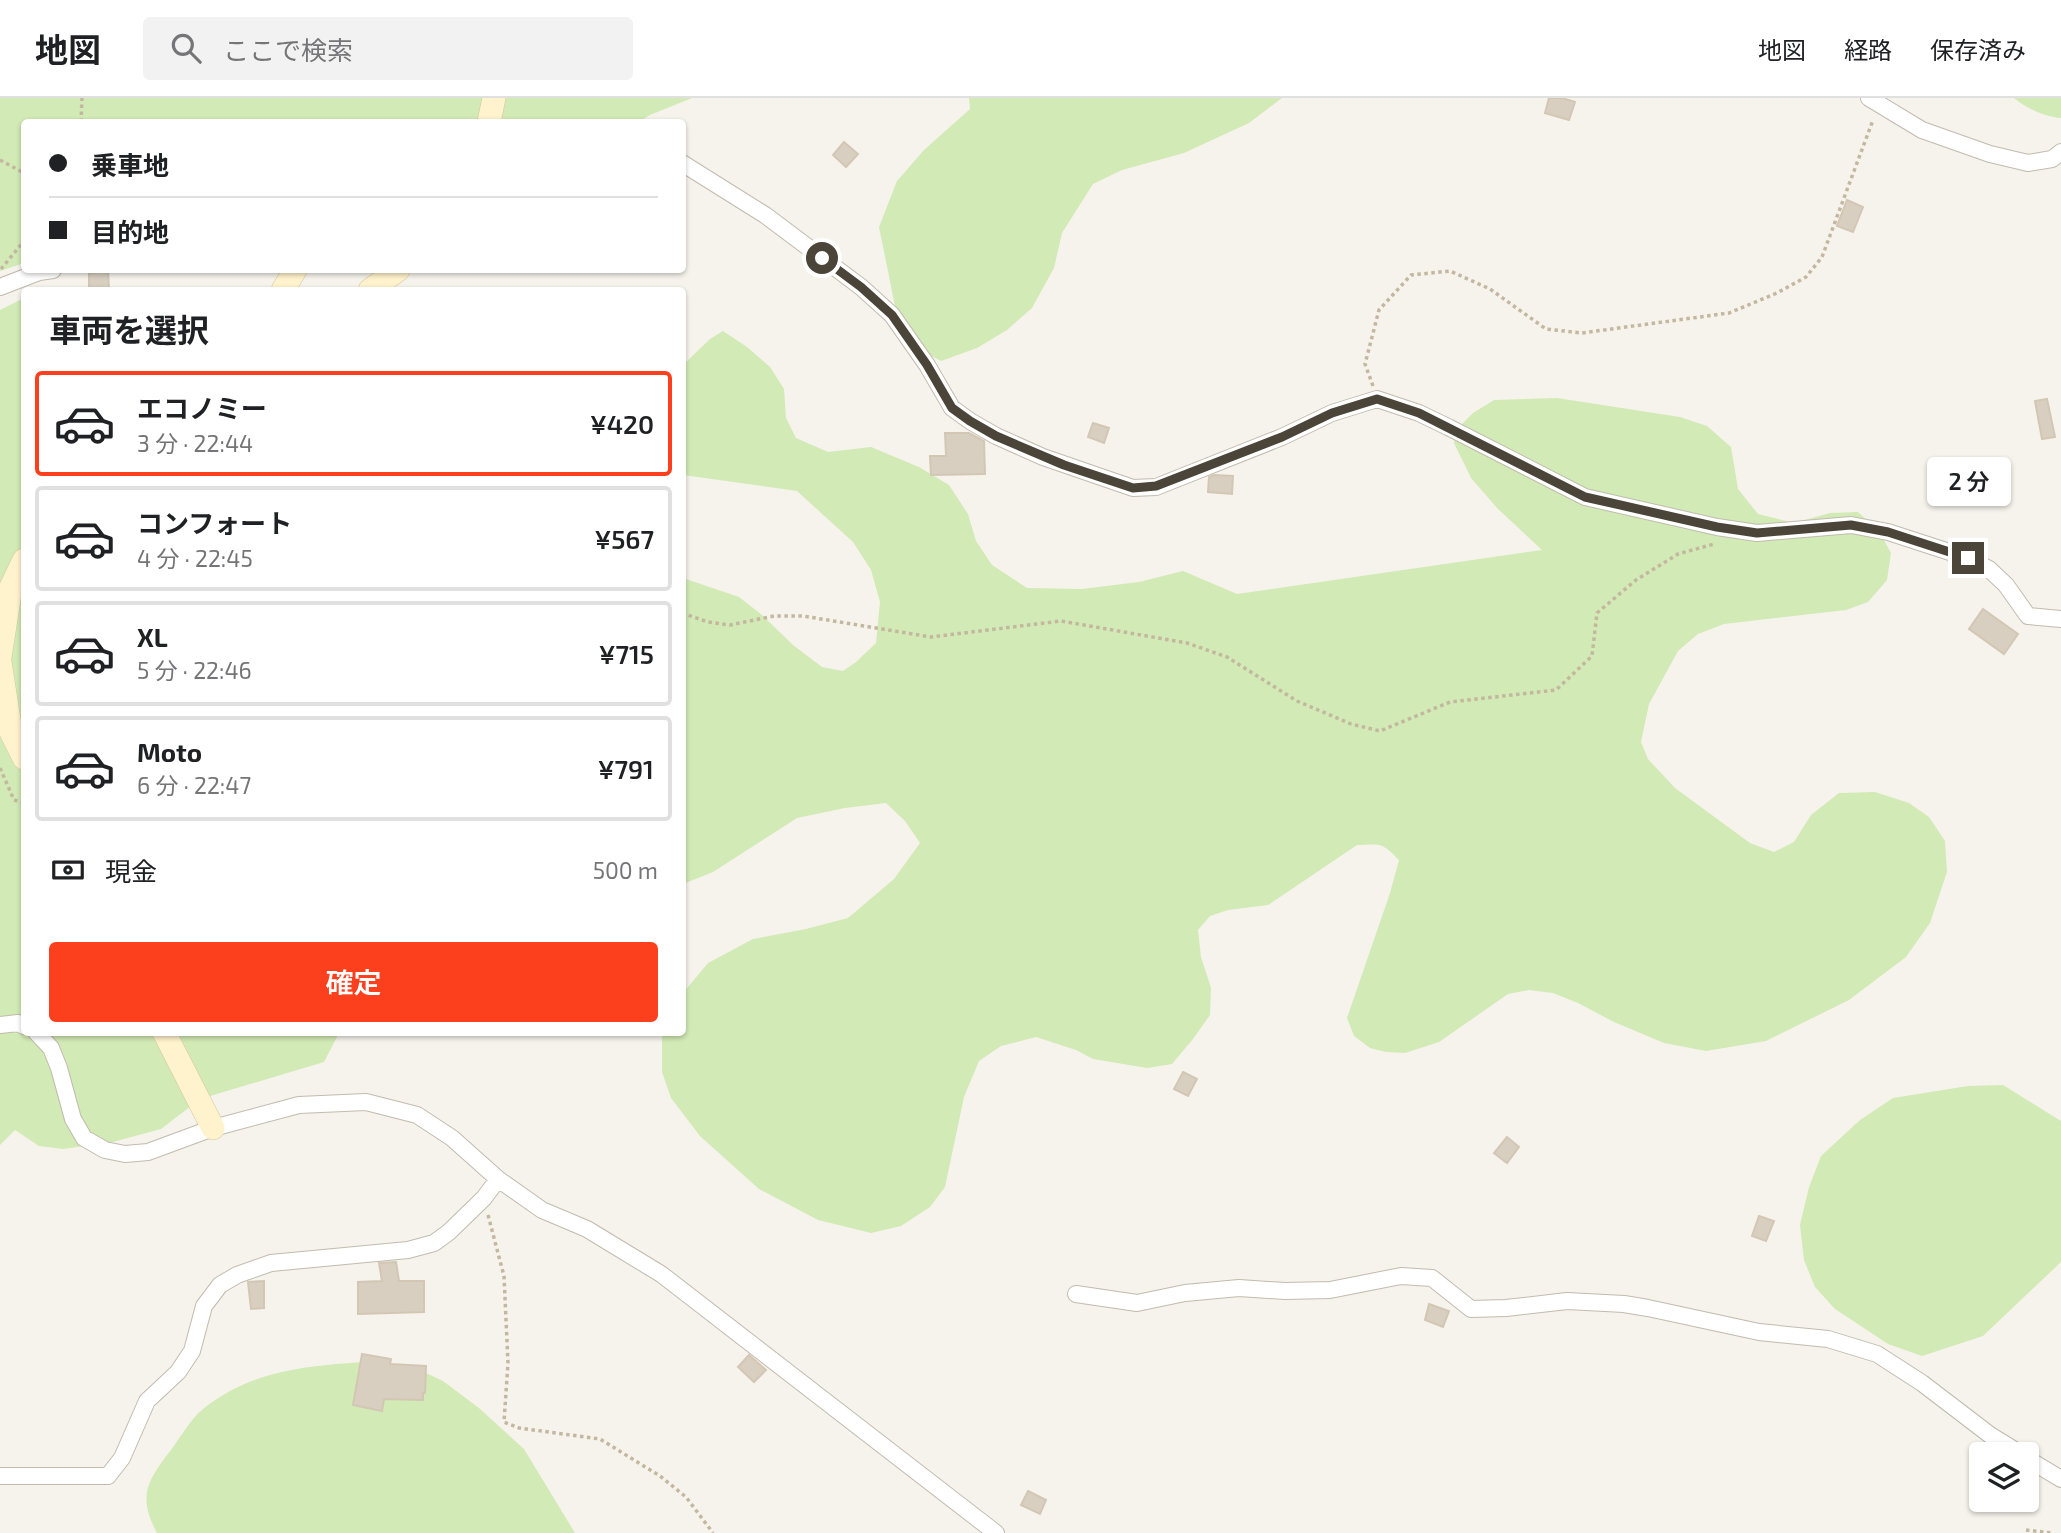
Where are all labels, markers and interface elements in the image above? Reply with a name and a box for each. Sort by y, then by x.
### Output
search box [143,17,633,80]
text: 地図 [35,29,101,69]
icon: search [167,29,205,67]
text: ここで検索 [223,34,353,65]
text: 地図 [1758,35,1806,64]
text: 経路 [1844,35,1892,64]
text: 保存済み [1930,35,2026,64]
text: 乗車地 [91,149,169,180]
text: 目的地 [91,216,169,247]
route start [806,242,838,274]
text: 車両を選択 [49,310,209,348]
icon: car [53,392,116,455]
text: エコノミー [137,392,267,423]
text: ¥420 [590,408,654,439]
text: 3 分 · 22:44 [137,429,253,457]
callout: 2 分 [1926,456,2010,505]
text: 2 分 [1948,467,1990,495]
icon: car [53,507,116,570]
text: コンフォート [137,507,292,538]
text: ¥567 [594,523,654,554]
route end [1952,542,1984,574]
text: 4 分 · 22:45 [137,544,253,572]
text: XL [137,621,168,652]
icon: car [53,622,116,685]
text: ¥715 [599,638,654,669]
text: 5 分 · 22:46 [137,656,252,684]
text: Moto [137,736,202,767]
icon: car [53,737,116,800]
text: ¥791 [598,753,654,784]
text: 6 分 · 22:47 [137,771,251,799]
icon: cash [49,851,87,889]
text: 現金 [105,855,157,886]
text: 500 m [593,856,658,884]
button: 確定 [49,942,658,1022]
map controls [1969,1442,2039,1512]
button: layers [1969,1442,2039,1512]

